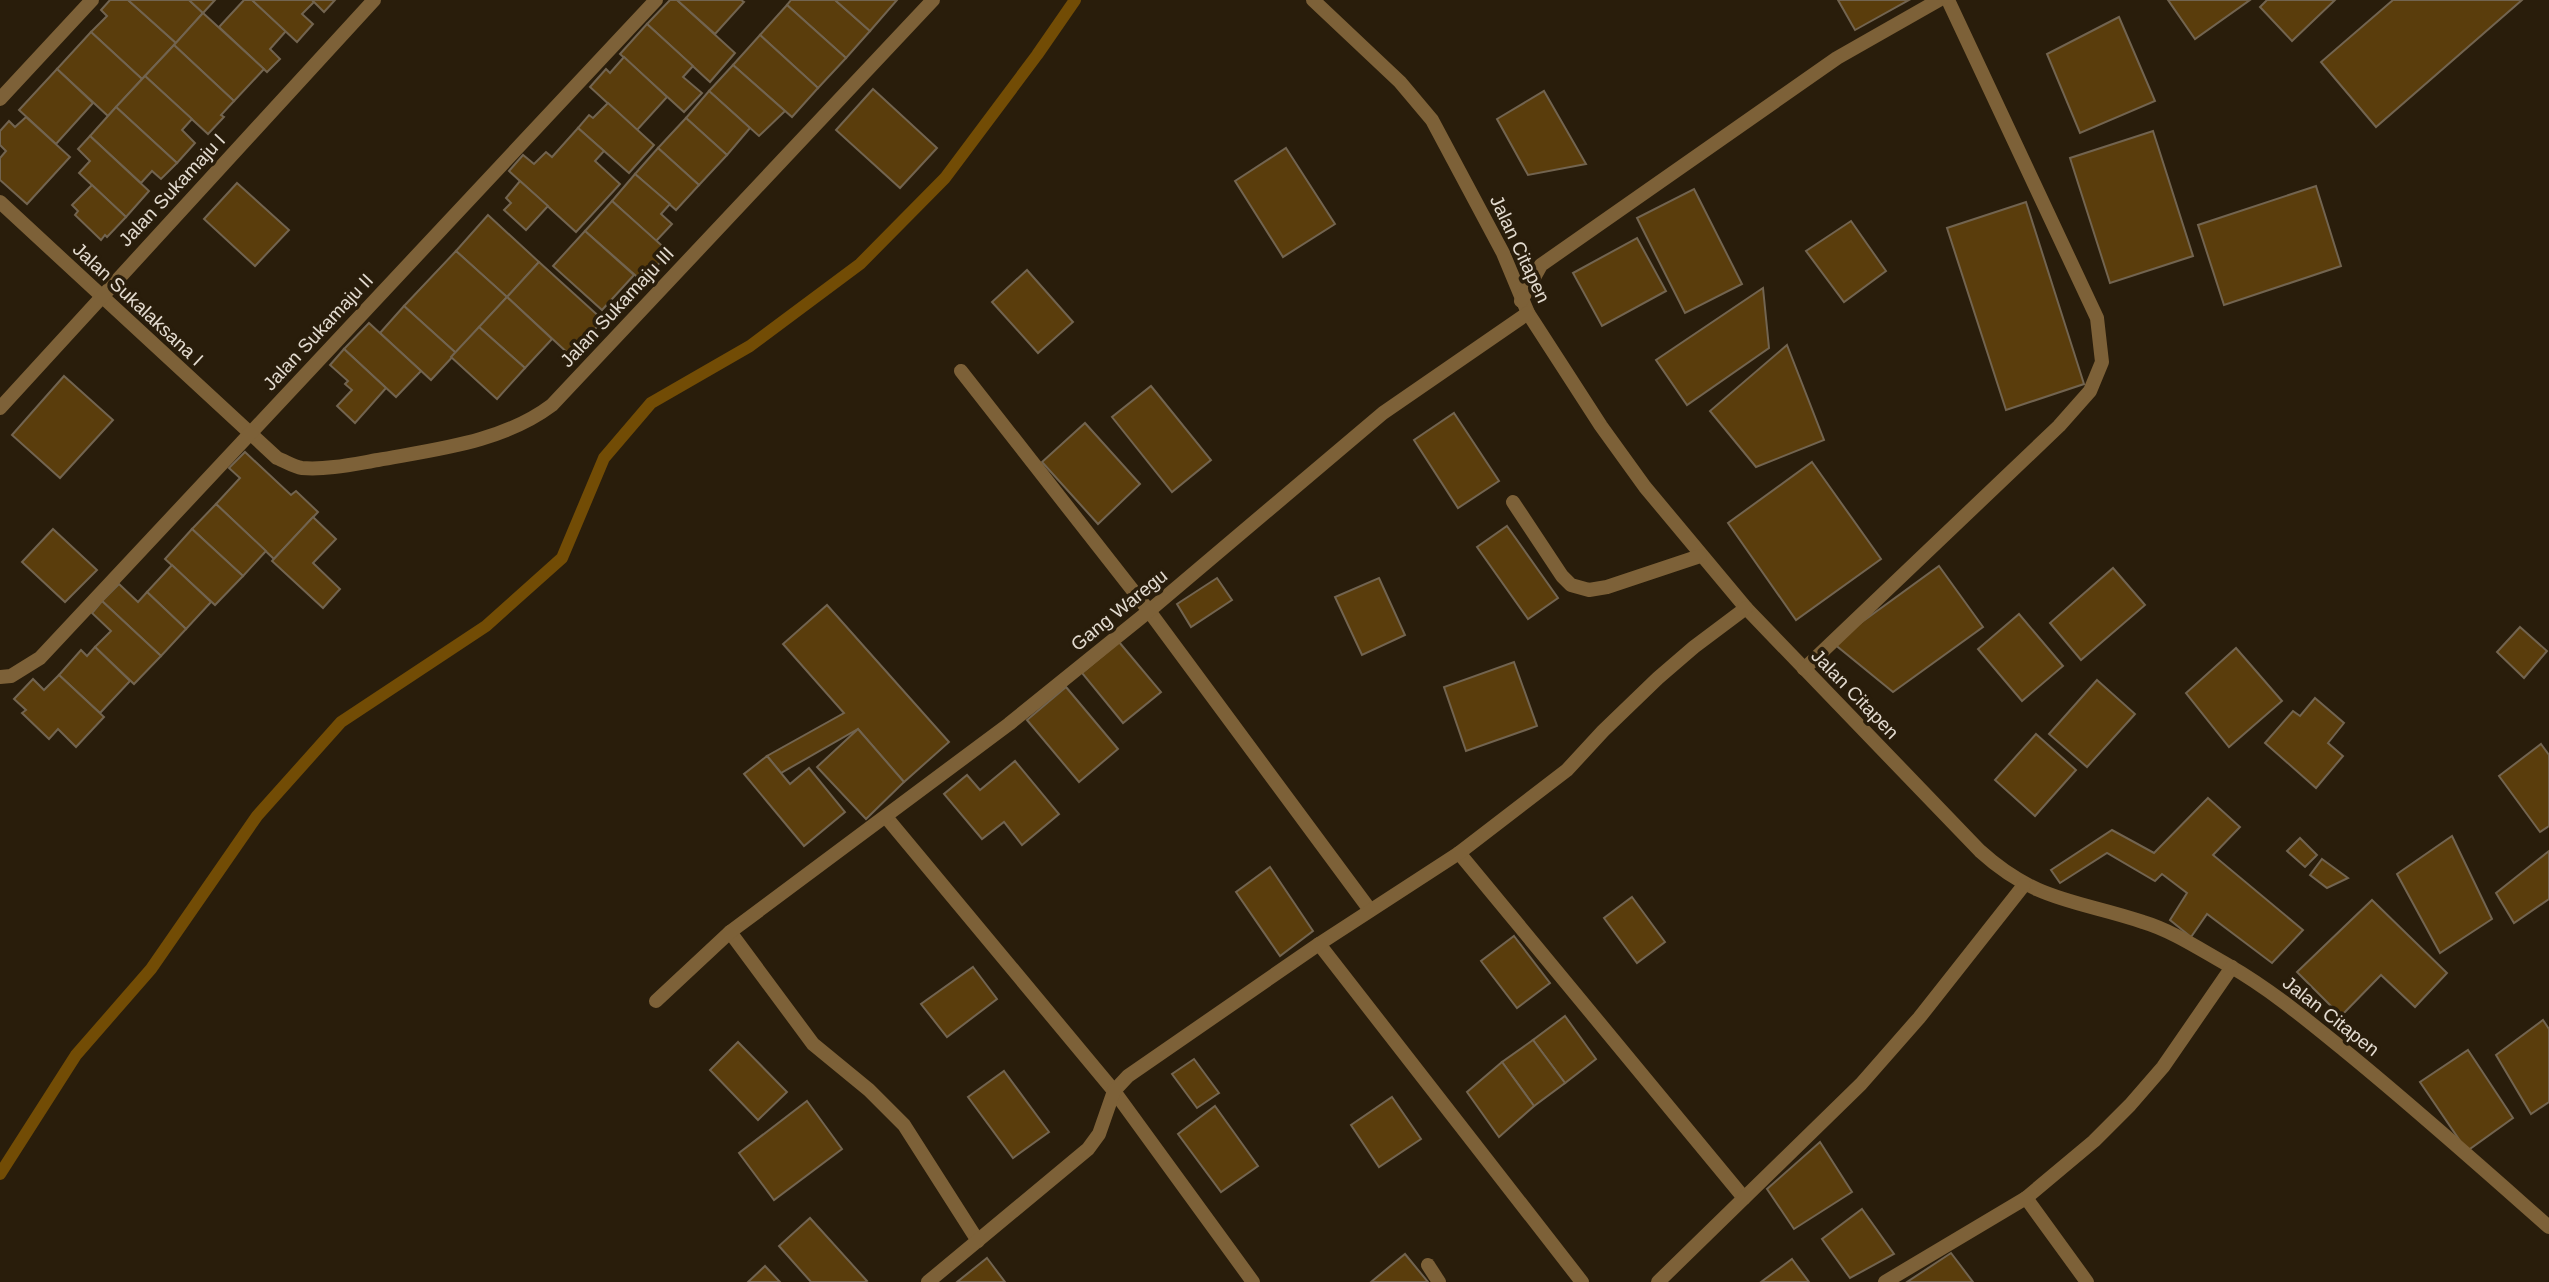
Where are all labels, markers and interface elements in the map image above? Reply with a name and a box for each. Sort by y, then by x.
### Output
street label: Jalan Sukamaju I [115,130,229,250]
street label: Jalan Citapen [1486,192,1554,306]
street label: Jalan Sukalaksana I [69,238,207,370]
street label: Jalan Sukamaju III [556,243,678,371]
street label: Jalan Sukamaju II [259,270,377,394]
street label: Gang Waregu [1067,565,1171,655]
street label: Jalan Citapen [1807,645,1903,743]
street label: Jalan Citapen [2279,972,2383,1060]

